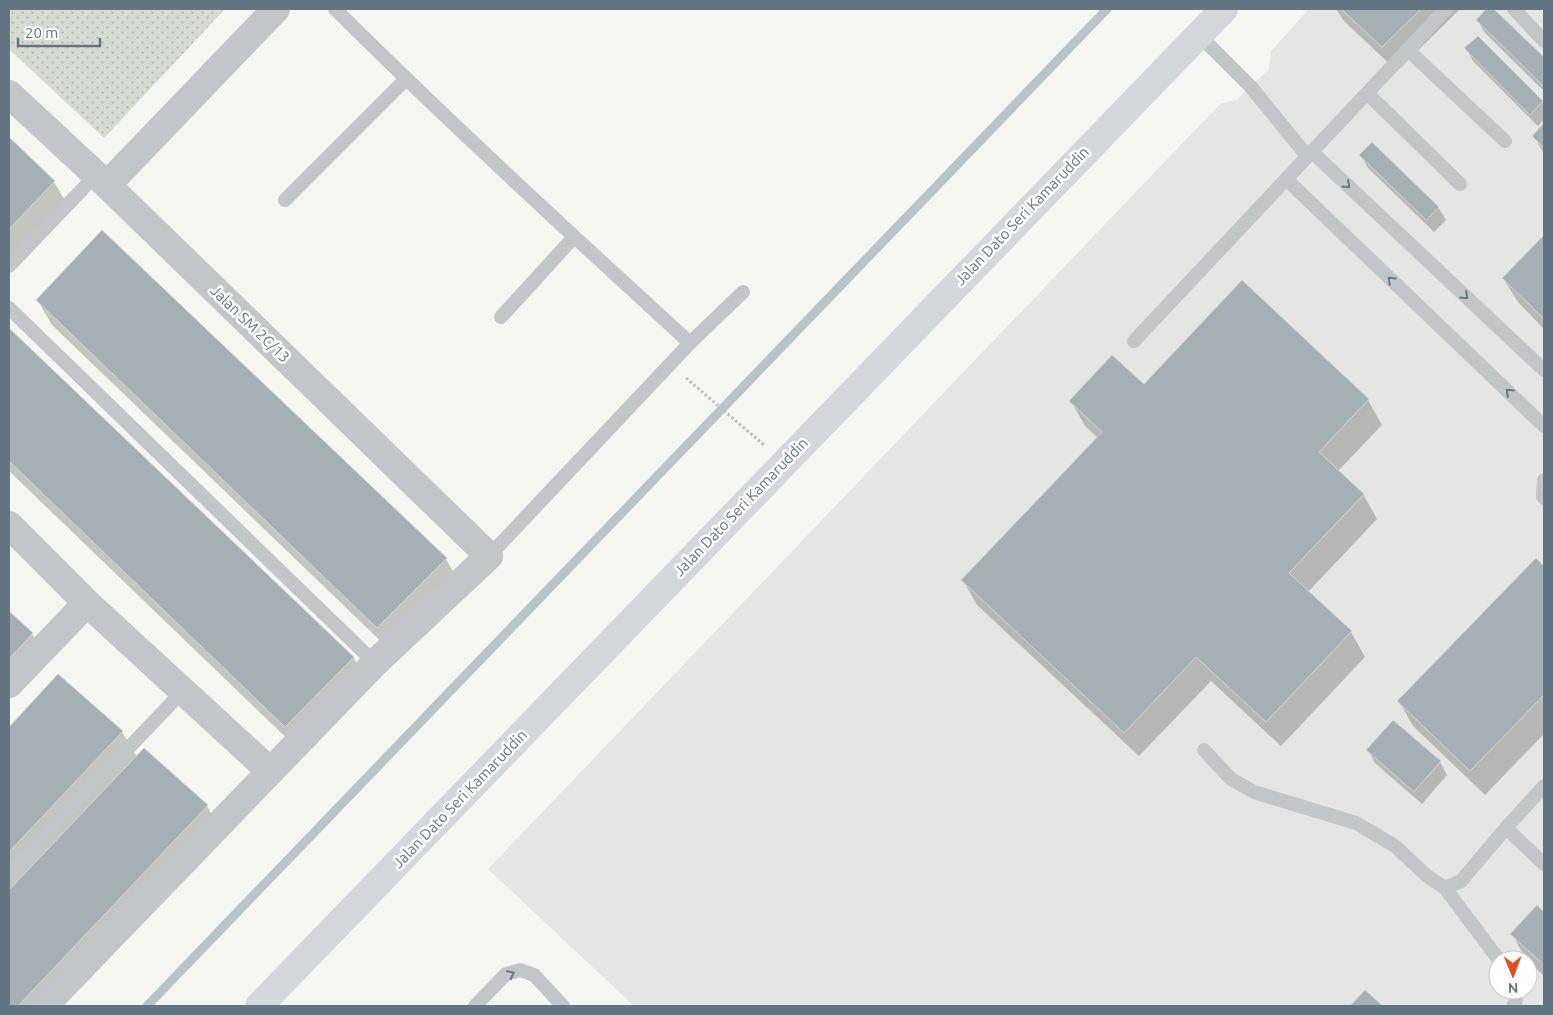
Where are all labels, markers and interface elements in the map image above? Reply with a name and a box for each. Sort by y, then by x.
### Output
scale bar [18,15,100,47]
text: 20 m [25,24,58,41]
street label: Jalan Dato Seri Kamaruddin [951,143,1092,288]
one-way arrow [1341,179,1350,188]
one-way arrow [1388,277,1397,286]
street label: Jalan SM 2C/13 [207,282,293,366]
one-way arrow [1460,290,1469,299]
one-way arrow [1506,389,1515,398]
street label: Jalan Dato Seri Kamaruddin [670,434,811,579]
street label: Jalan Dato Seri Kamaruddin [389,726,530,871]
north arrow [1488,950,1538,1000]
one-way arrow [505,970,514,980]
text: N [1508,980,1519,996]

